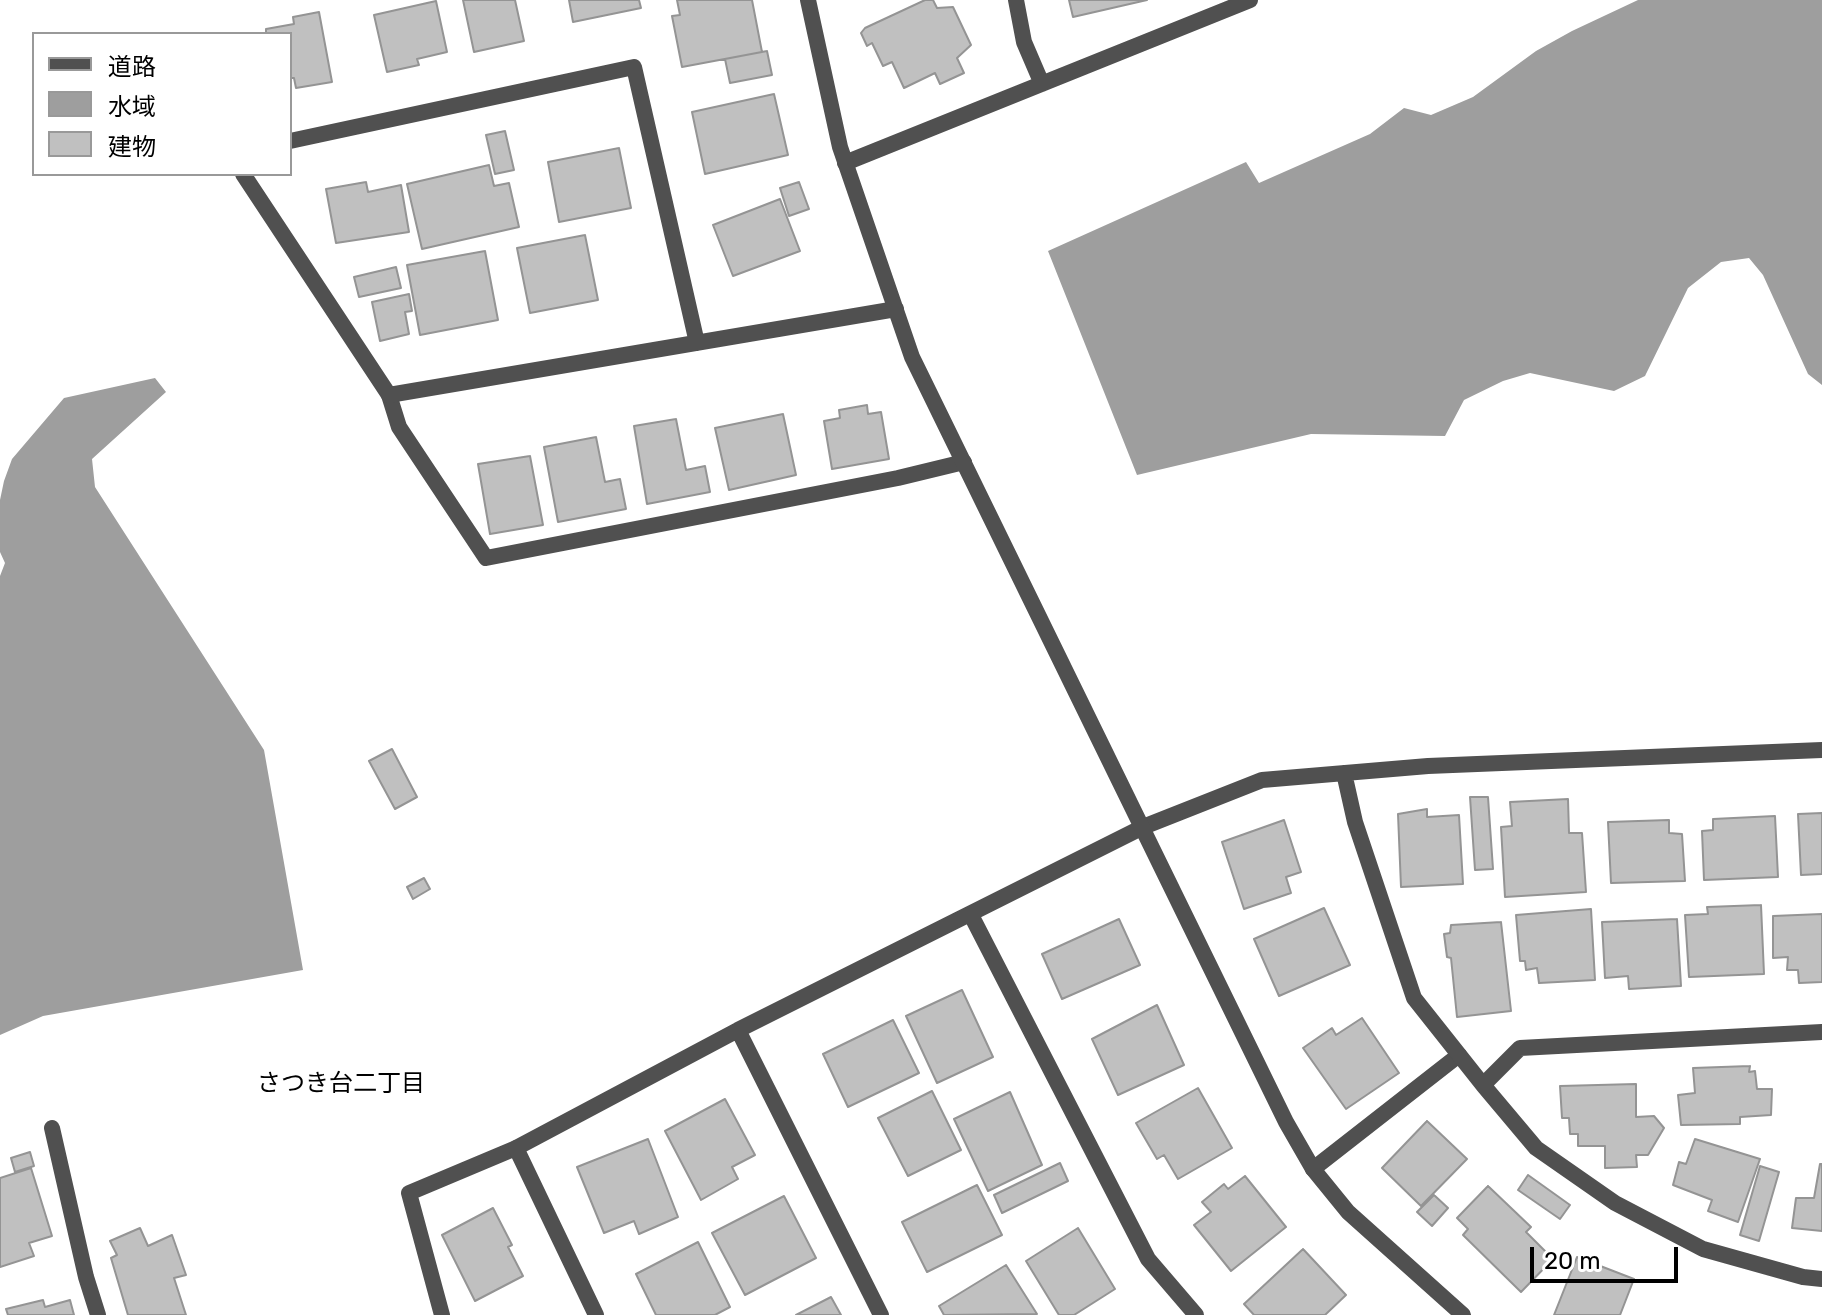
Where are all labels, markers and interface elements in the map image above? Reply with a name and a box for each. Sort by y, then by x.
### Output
legend [32,32,292,176]
text: 道路 [108,53,156,81]
text: 水域 [108,93,156,121]
text: 建物 [108,133,156,161]
district label: さつき台二丁目 [257,1070,425,1098]
scale bar [1534,1231,1682,1281]
text: 20 m [1544,1247,1601,1275]

